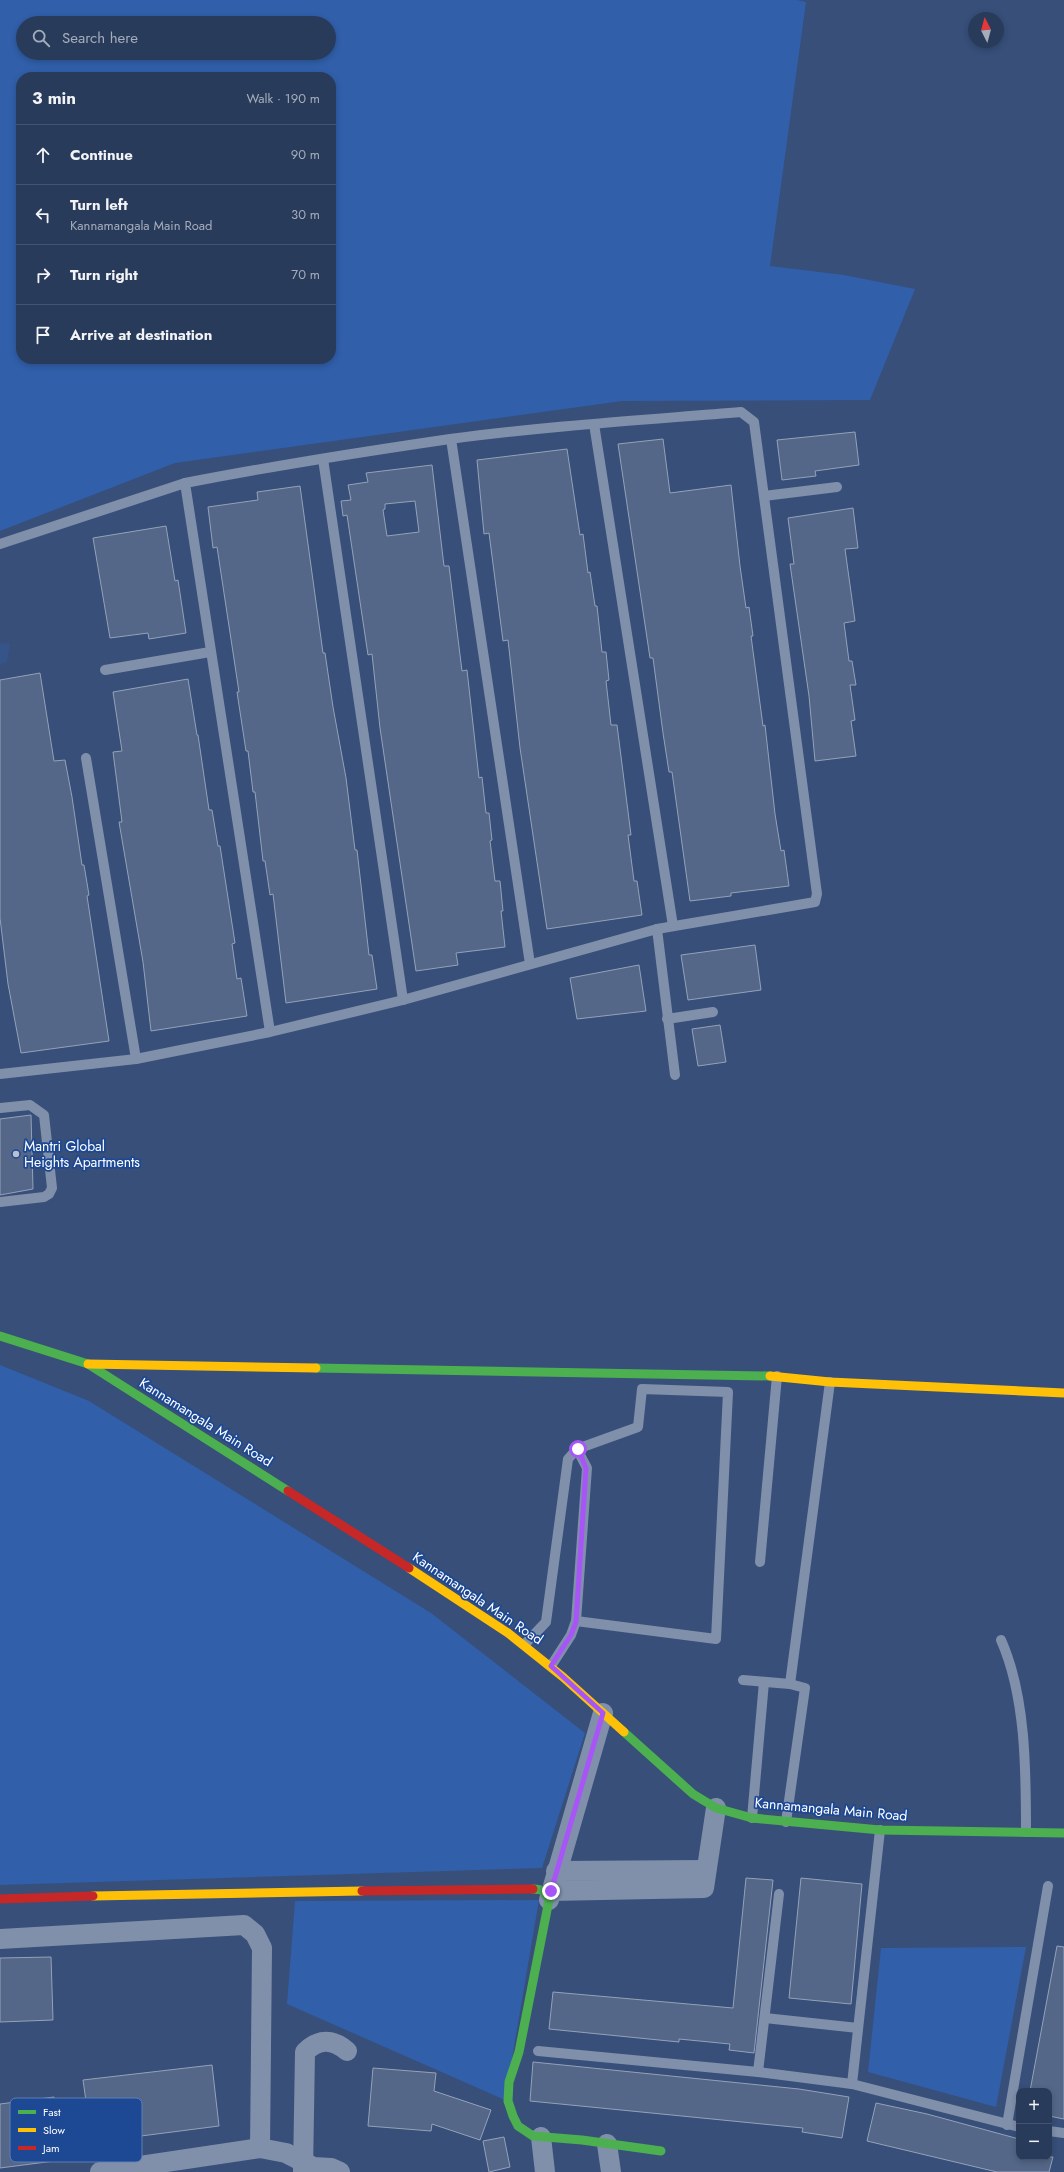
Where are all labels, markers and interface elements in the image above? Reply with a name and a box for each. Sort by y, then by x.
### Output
north arrow [968,12,1004,48]
search box [16,16,336,60]
icon: search [30,27,52,49]
text: Search here [62,27,138,49]
text: 3 min [32,86,76,110]
text: Walk · 190 m [247,89,320,108]
icon: ahead [32,144,54,166]
text: Continue [70,144,133,166]
text: 90 m [291,145,320,164]
text: Turn left [70,194,128,216]
icon: left [32,204,54,226]
text: 30 m [291,205,320,224]
text: Kannamangala Main Road [70,216,212,235]
icon: right [32,264,54,286]
text: Turn right [70,264,138,286]
text: 70 m [291,265,320,284]
icon: arrive [32,324,54,346]
text: Arrive at destination [70,324,212,346]
place label: Mantri Global Heights Apartments [24,1136,140,1172]
marker: Mantri Global Heights Apartments [11,1149,21,1159]
street label: Kannamangala Main Road [136,1373,276,1471]
route start [569,1440,587,1458]
street label: Kannamangala Main Road [409,1547,547,1649]
street label: Kannamangala Main Road [754,1792,908,1826]
route end [542,1882,560,1900]
map controls [1016,2088,1052,2160]
button: + [1016,2088,1052,2124]
legend [10,2098,142,2162]
text: Fast [43,2104,61,2120]
text: Slow [43,2122,65,2138]
button: − [1016,2124,1052,2160]
text: Jam [41,2140,60,2156]

